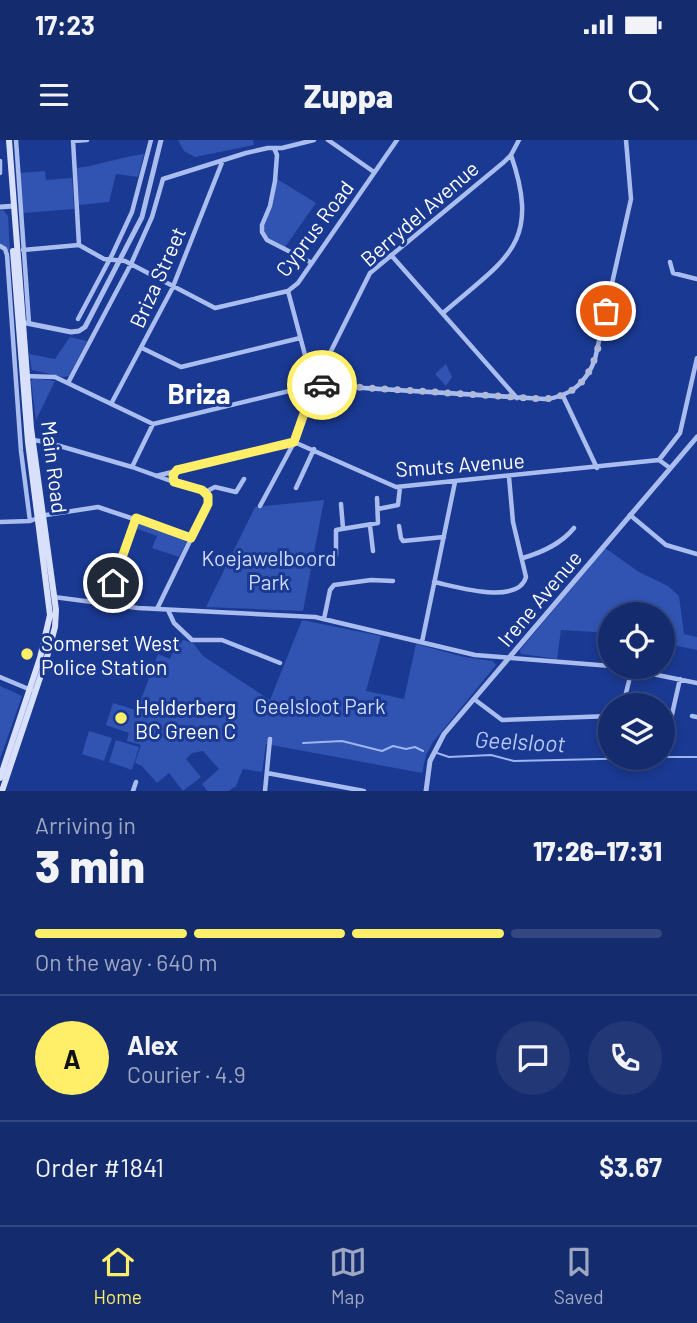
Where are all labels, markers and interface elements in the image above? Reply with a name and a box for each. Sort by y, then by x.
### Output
text: 17:23 [35,9,95,40]
icon: menu [35,76,73,114]
text: Zuppa [304,76,393,114]
icon: search [624,76,662,114]
street label: Berrydel Avenue [355,155,483,271]
street label: Cyprus Road [270,175,358,281]
street label: Briza Street [124,223,190,331]
pin [576,281,636,341]
icon: bag [587,292,625,330]
courier [287,350,357,420]
icon: car [303,366,341,404]
district label: Briza [168,376,230,410]
street label: Main Road [37,419,73,515]
street label: Smuts Avenue [394,447,526,481]
park label: Koejawelboord Park [202,545,336,594]
street label: Irene Avenue [492,545,586,651]
pin [83,553,143,613]
icon: home [94,564,132,602]
map controls [598,602,675,770]
button: locate [598,602,675,679]
place label: Somerset West Police Station [41,630,180,679]
marker: Somerset West Police Station [19,646,35,662]
park label: Geelsloot Park [255,693,385,718]
button: layers [598,693,675,770]
place label: Helderberg BC Green C [135,694,236,743]
marker: Helderberg BC Green C [113,710,129,726]
water label: Geelsloot [474,725,566,757]
text: Arriving in [35,811,136,839]
text: 17:26–17:31 [533,835,662,866]
text: 3 min [35,837,145,892]
text: On the way · 640 m [35,948,217,976]
button: chat [496,1021,570,1095]
button: phone [588,1021,662,1095]
text: Alex [127,1029,178,1060]
text: A [63,1043,81,1074]
text: Courier · 4.9 [127,1060,246,1088]
text: Order #1841 [35,1151,164,1182]
text: $3.67 [599,1151,662,1182]
tab: Home [93,1243,142,1308]
tab: Map [329,1243,367,1308]
tab: Saved [554,1243,604,1308]

